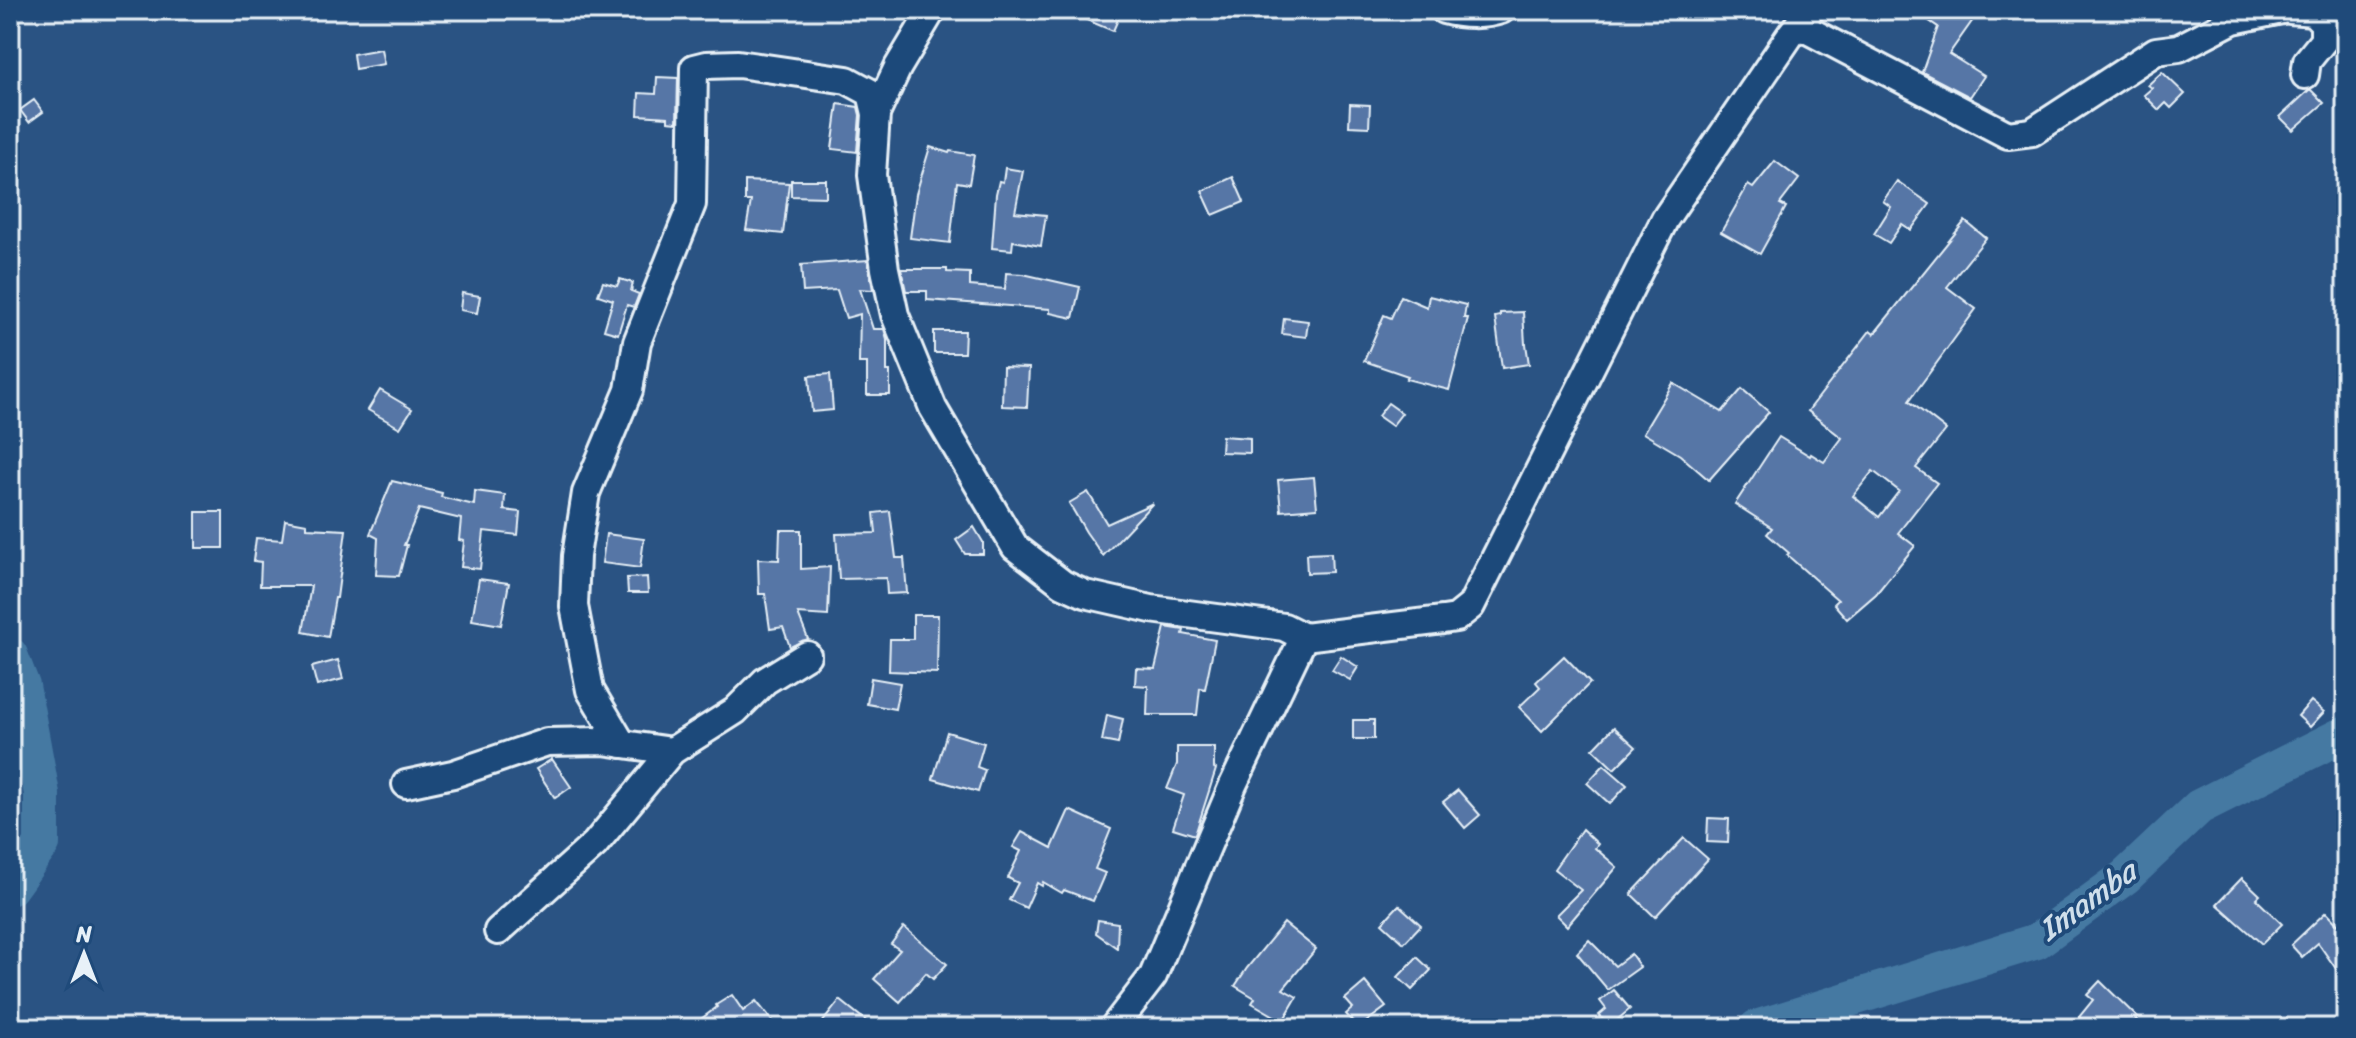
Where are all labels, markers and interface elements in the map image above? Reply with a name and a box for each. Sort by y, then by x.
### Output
water label: Imamba [2025,842,2152,957]
north arrow [44,914,124,994]
text: N [75,915,92,954]

